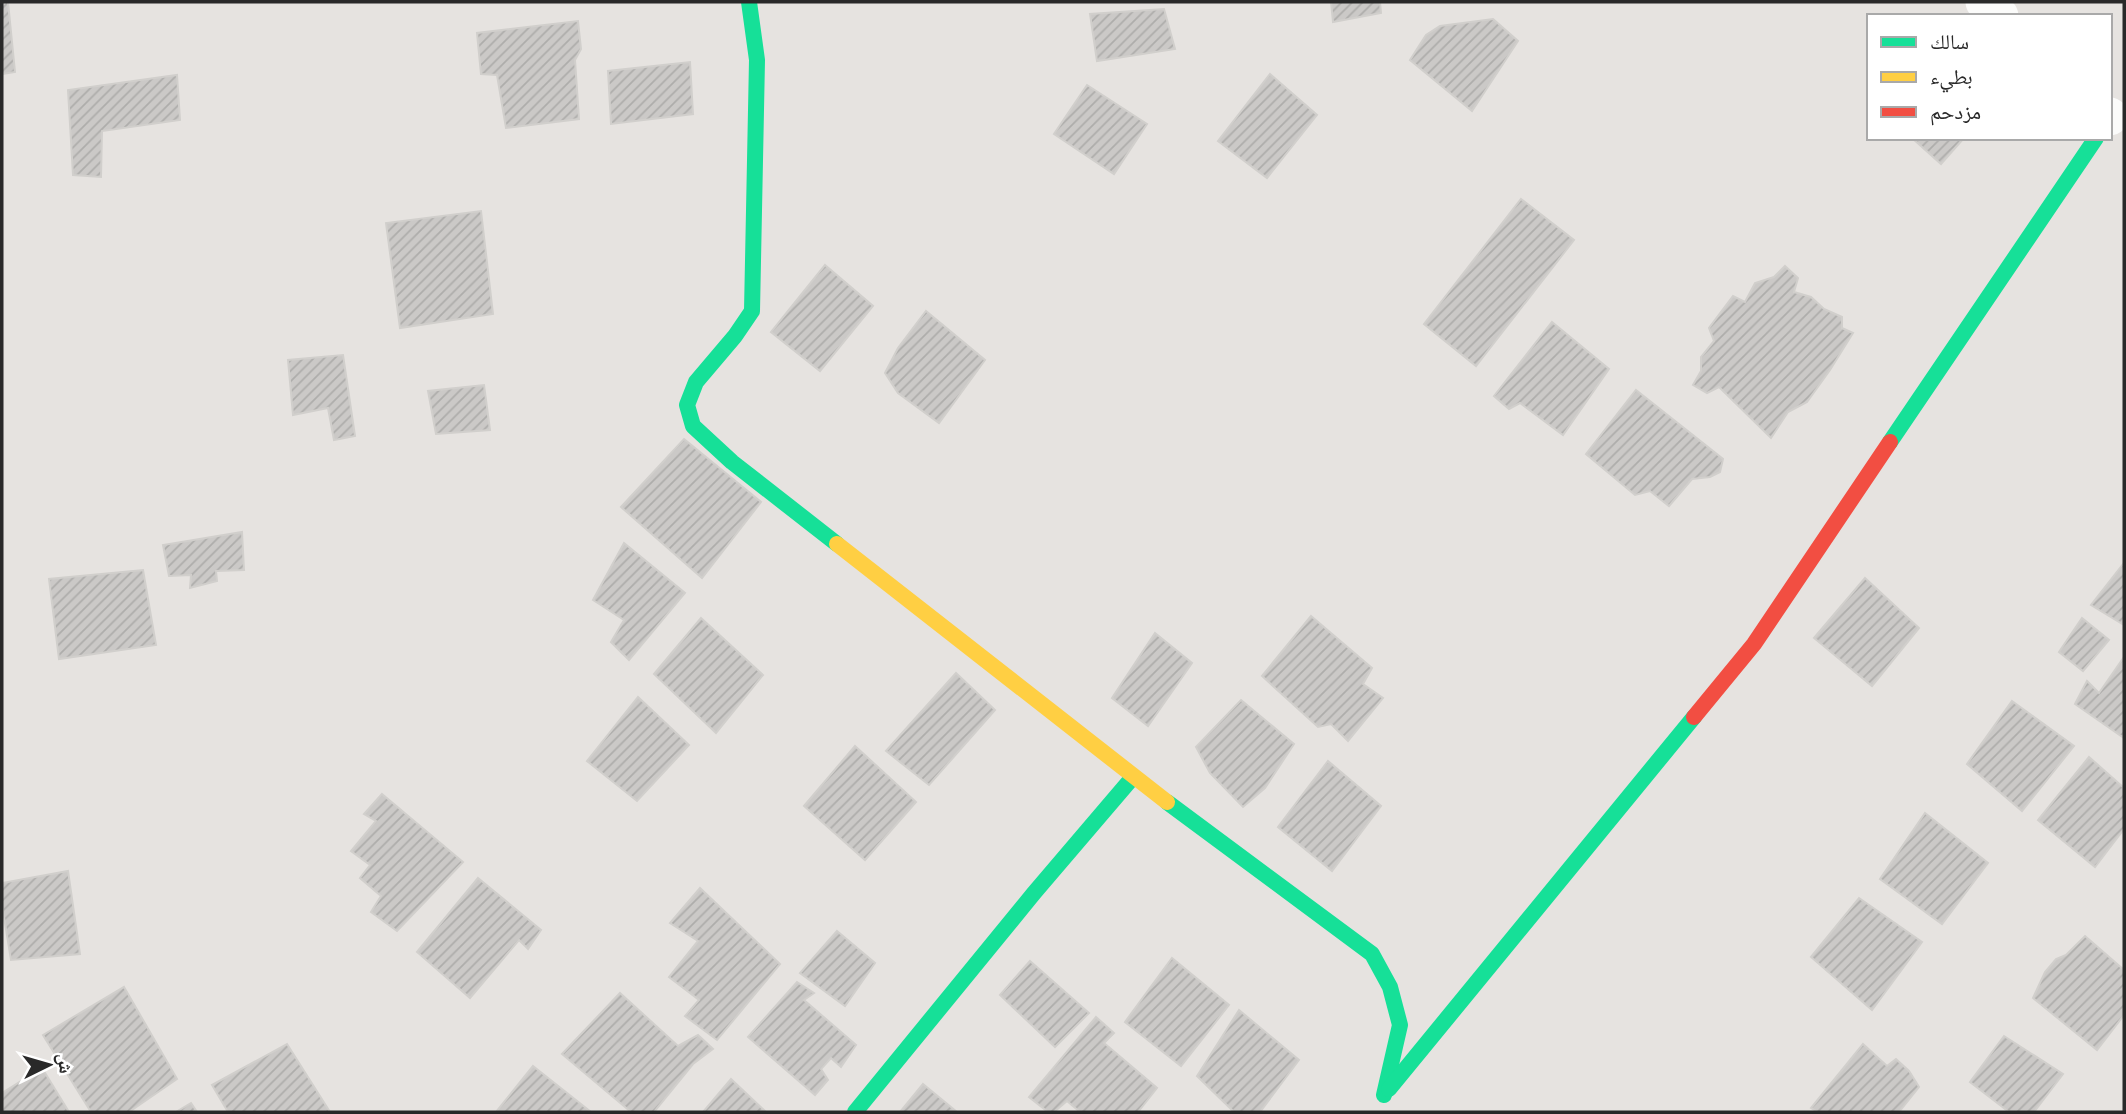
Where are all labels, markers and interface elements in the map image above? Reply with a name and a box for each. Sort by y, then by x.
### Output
legend [1867,14,2112,140]
text: سالك [1930,29,1969,53]
text: بطيء [1930,64,1973,93]
text: مزدحم [1930,99,1981,126]
north arrow [14,1030,84,1100]
text: ش [53,1053,78,1075]

